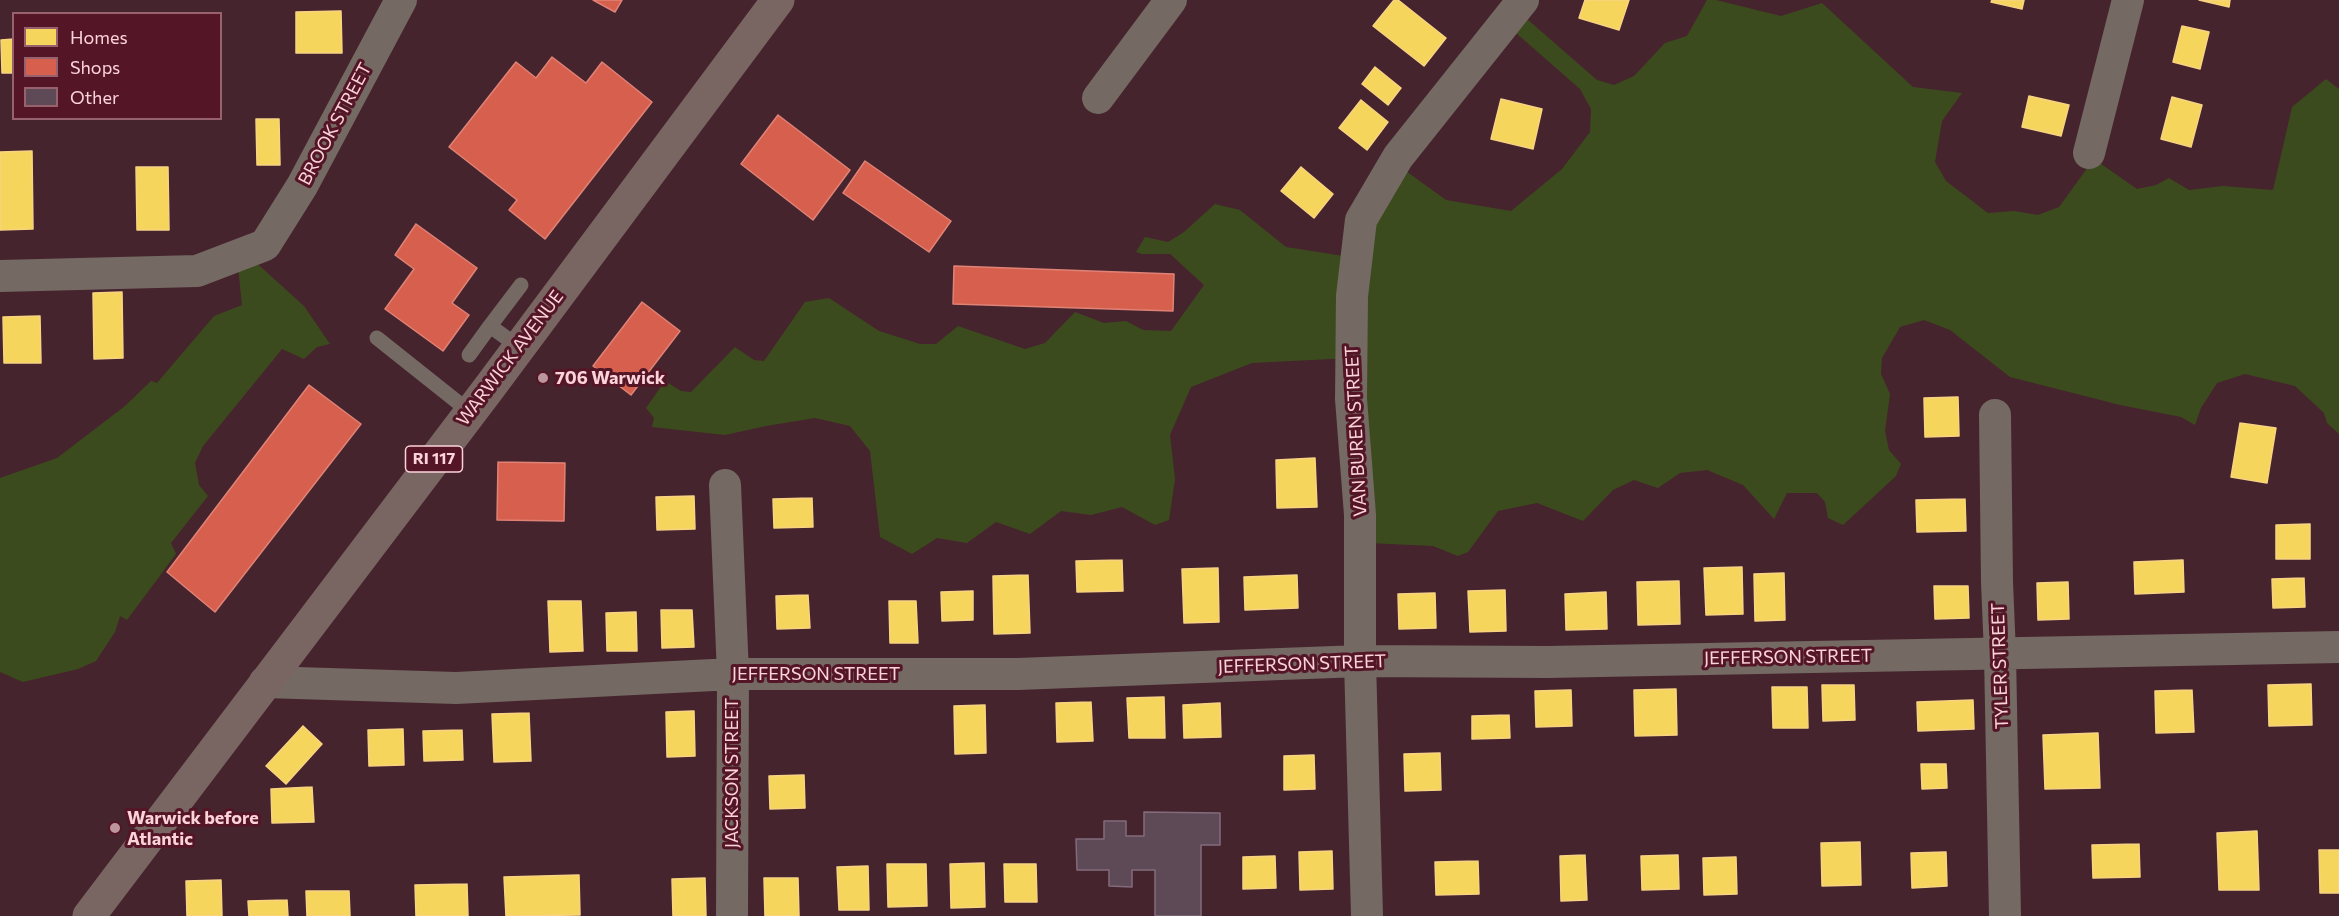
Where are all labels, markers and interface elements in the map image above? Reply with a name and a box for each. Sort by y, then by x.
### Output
legend [12,12,222,120]
text: Homes [70,26,128,48]
text: Shops [70,56,120,78]
street label: BROOK STREET [294,59,376,189]
text: Other [70,86,119,108]
street label: WARWICK AVENUE [452,286,568,430]
street label: VAN BUREN STREET [1341,345,1371,517]
place label: 706 Warwick [555,367,665,389]
marker: 706 Warwick [536,371,550,385]
road number: RI 117 [406,446,462,472]
street label: TYLER STREET [1987,602,2013,730]
street label: JEFFERSON STREET [1704,645,1872,669]
street label: JEFFERSON STREET [1217,650,1387,678]
street label: JEFFERSON STREET [732,663,900,685]
street label: JACKSON STREET [721,698,743,848]
place label: Warwick before Atlantic [127,807,259,850]
marker: Warwick before Atlantic [108,821,122,835]

